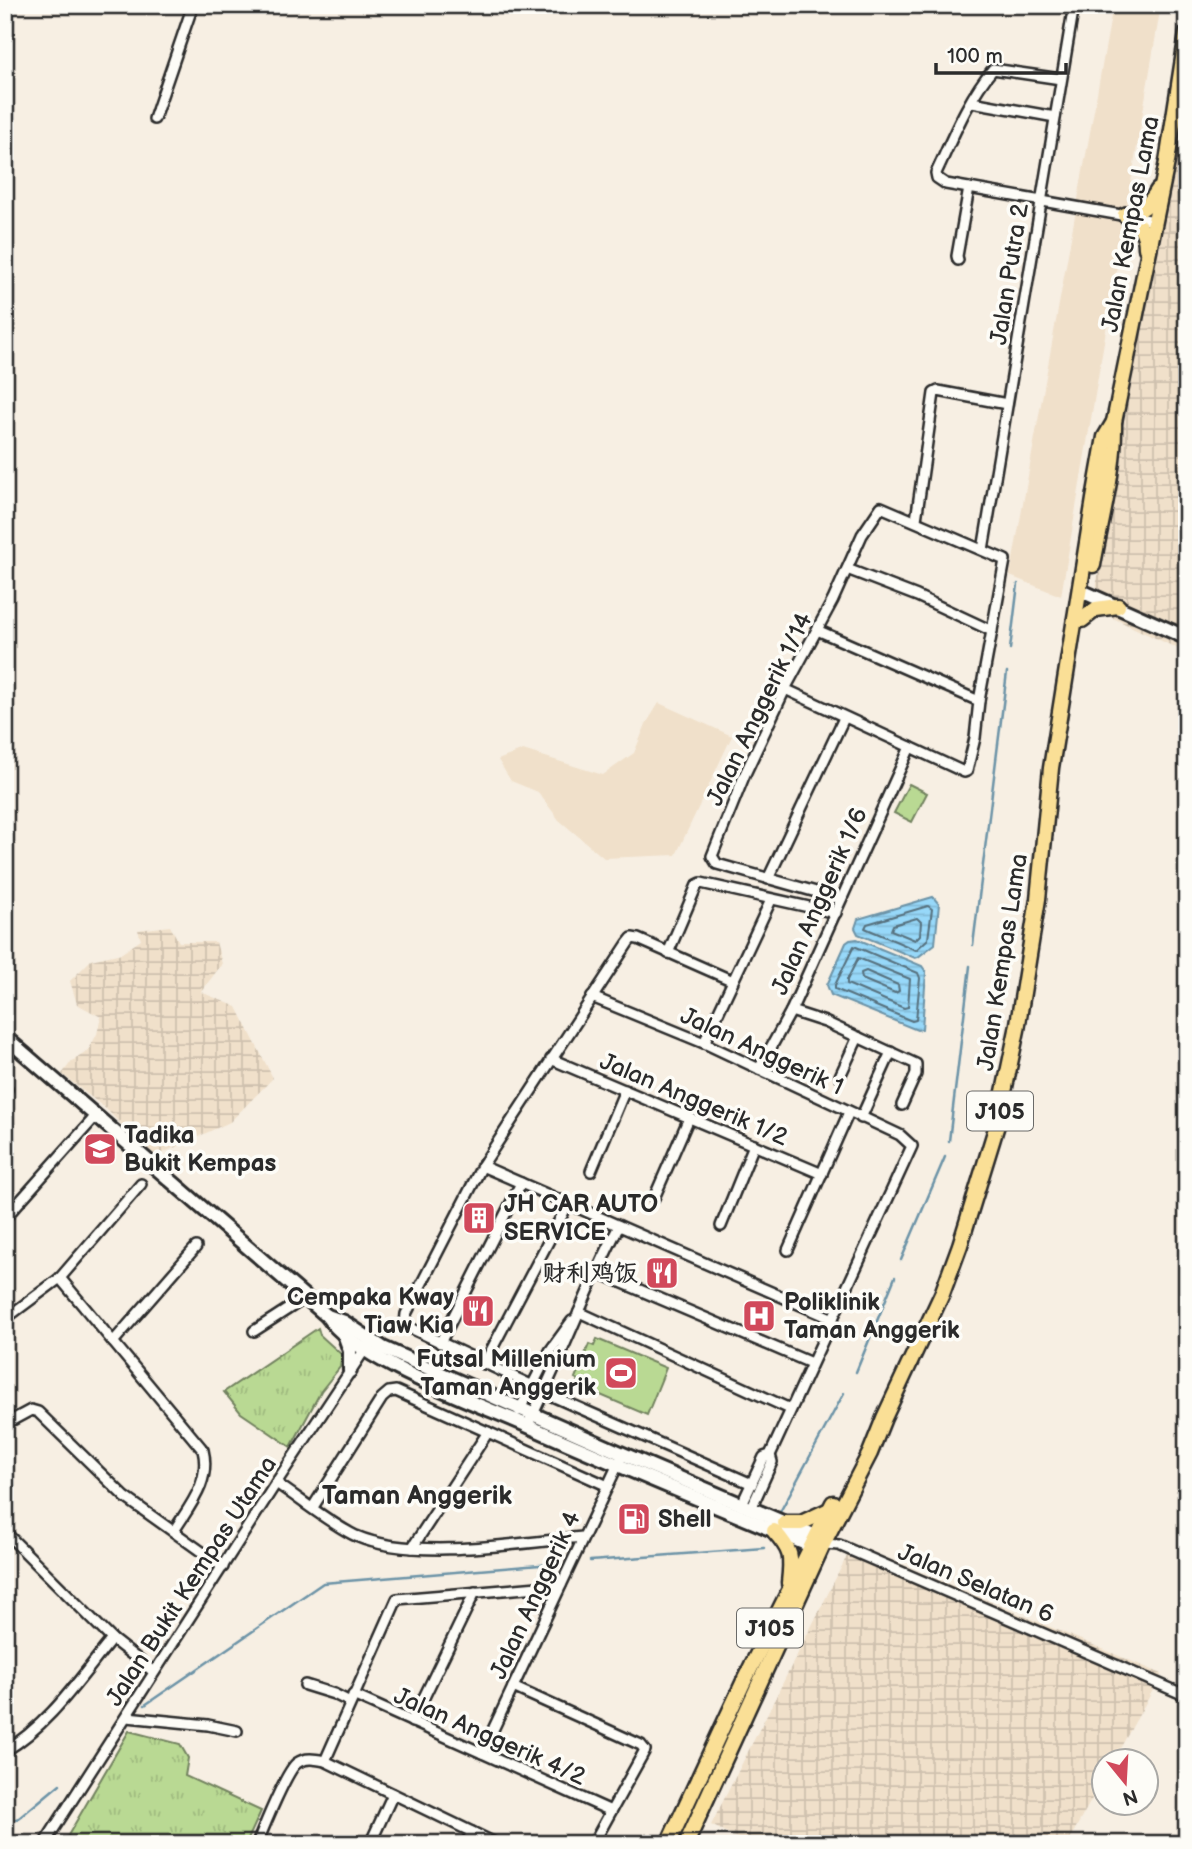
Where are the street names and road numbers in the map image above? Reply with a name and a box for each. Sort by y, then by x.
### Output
street label: Jalan Kempas Lama [1095,114,1166,335]
street label: Jalan Putra 2 [984,201,1035,347]
street label: Jalan Anggerik 1/14 [700,608,819,811]
street label: Jalan Anggerik 1/6 [765,803,874,999]
street label: Jalan Kempas Lama [971,851,1034,1073]
street label: Jalan Anggerik 1 [676,1001,848,1102]
street label: Jalan Anggerik 1/2 [595,1047,792,1152]
road number: J105 [967,1092,1033,1130]
street label: Jalan Bukit Kempas Utama [100,1451,283,1712]
street label: Jalan Anggerik 4 [484,1506,587,1684]
street label: Jalan Selatan 6 [894,1538,1058,1629]
road number: J105 [737,1609,803,1648]
street label: Jalan Anggerik 4/2 [389,1681,590,1792]

